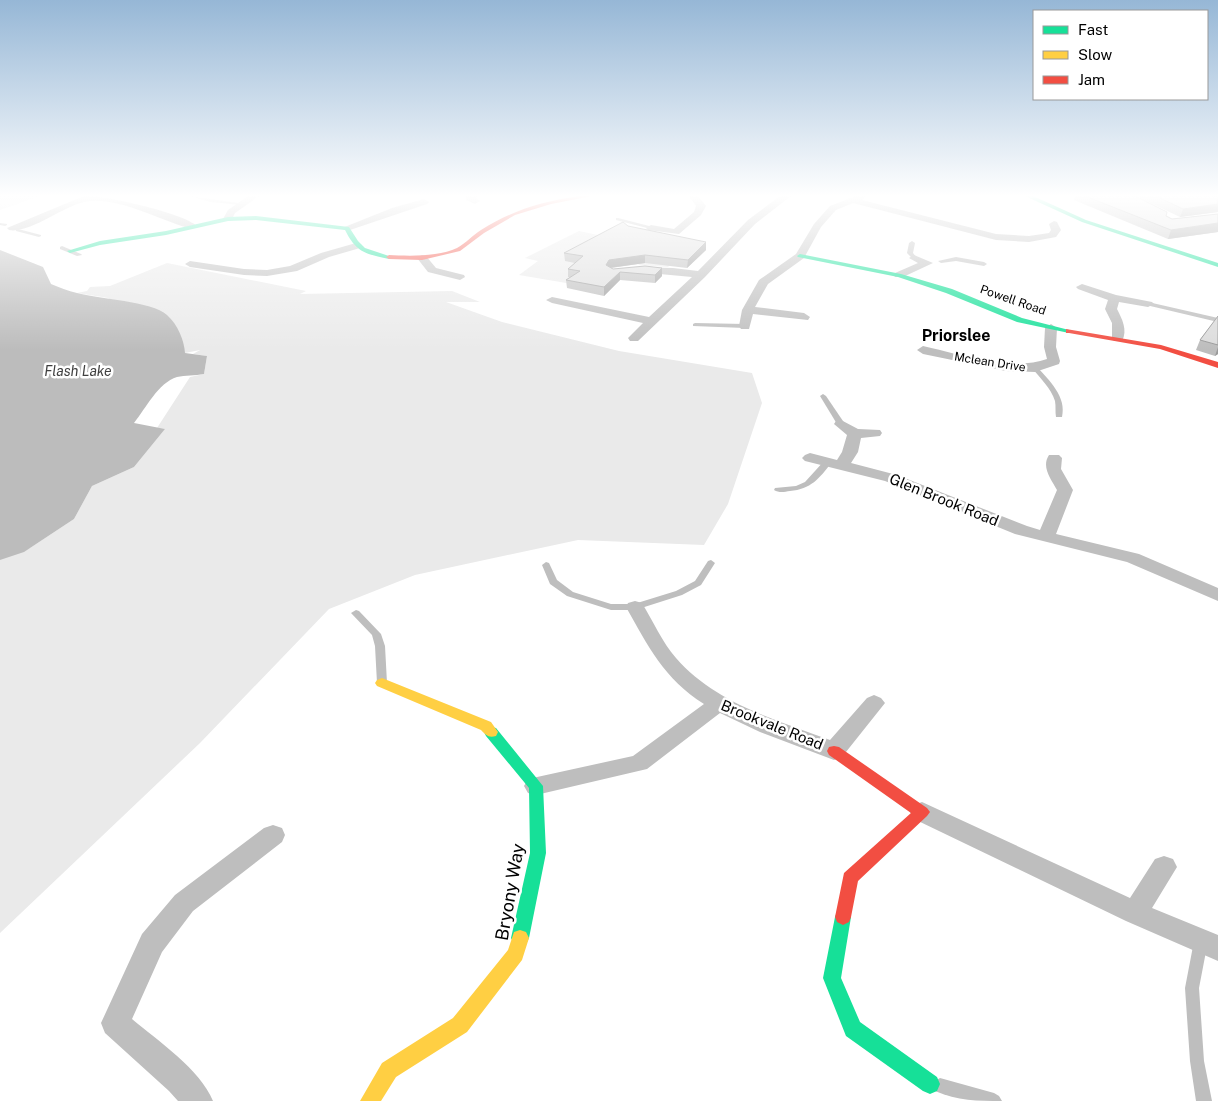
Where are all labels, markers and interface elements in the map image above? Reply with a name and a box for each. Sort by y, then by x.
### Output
legend [1033,10,1208,100]
text: Fast [1078,21,1108,38]
text: Slow [1078,46,1113,63]
text: Jam [1078,71,1105,88]
street label: Powell Road [978,282,1048,318]
district label: Priorslee [922,326,990,345]
street label: Mclean Drive [953,349,1027,375]
water label: Flash Lake [44,363,112,379]
street label: Glen Brook Road [887,470,1001,529]
street label: Brookvale Road [719,696,826,753]
street label: Bryony Way [491,841,528,942]

